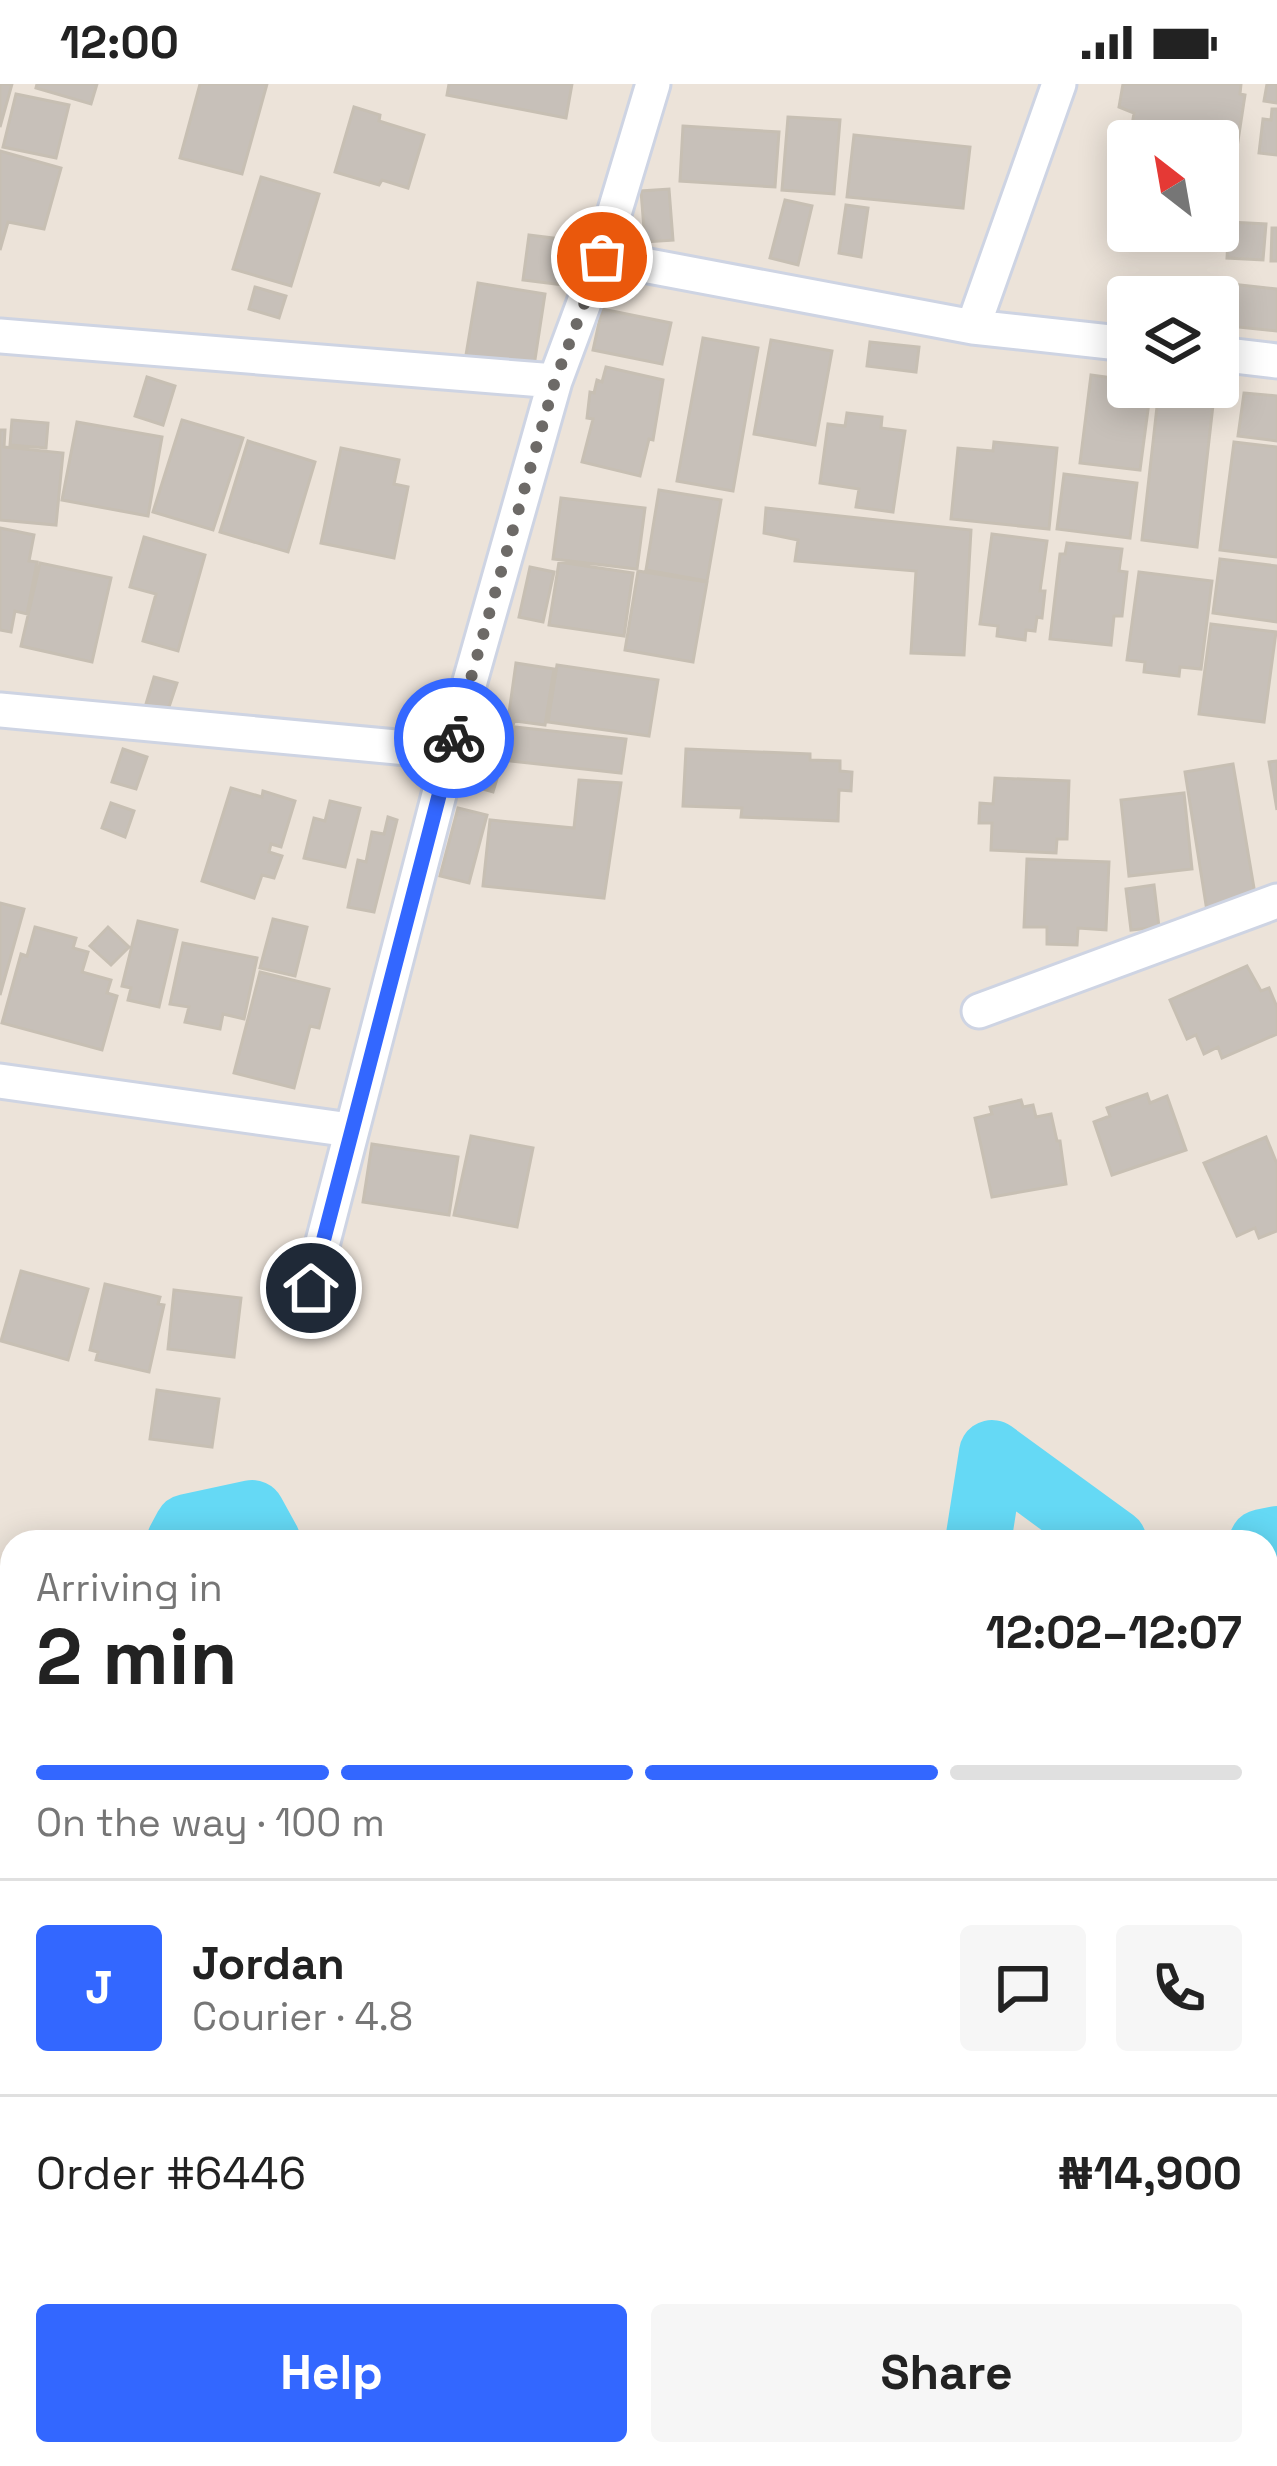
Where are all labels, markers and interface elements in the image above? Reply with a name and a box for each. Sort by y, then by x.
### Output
text: 12:00 [60,14,179,71]
north arrow [1107,120,1239,252]
map controls [1107,120,1239,408]
pin [551,206,653,308]
icon: bag [569,224,635,290]
button: layers [1107,276,1239,408]
courier [394,678,514,798]
icon: bike [421,705,487,771]
pin [260,1237,362,1339]
icon: home [278,1255,344,1321]
text: Arriving in [36,1563,223,1612]
text: 12:02–12:07 [986,1604,1242,1661]
text: 2 min [36,1607,238,1707]
text: On the way · 100 m [36,1798,385,1847]
button: chat [960,1925,1086,2051]
button: phone [1116,1925,1242,2051]
text: Jordan [192,1935,345,1992]
text: J [85,1959,113,2016]
text: Courier · 4.8 [192,1992,413,2041]
text: Order #6446 [36,2145,306,2202]
text: ₦14,900 [1057,2145,1242,2202]
button: Help [36,2304,627,2442]
button: Share [651,2304,1242,2442]

